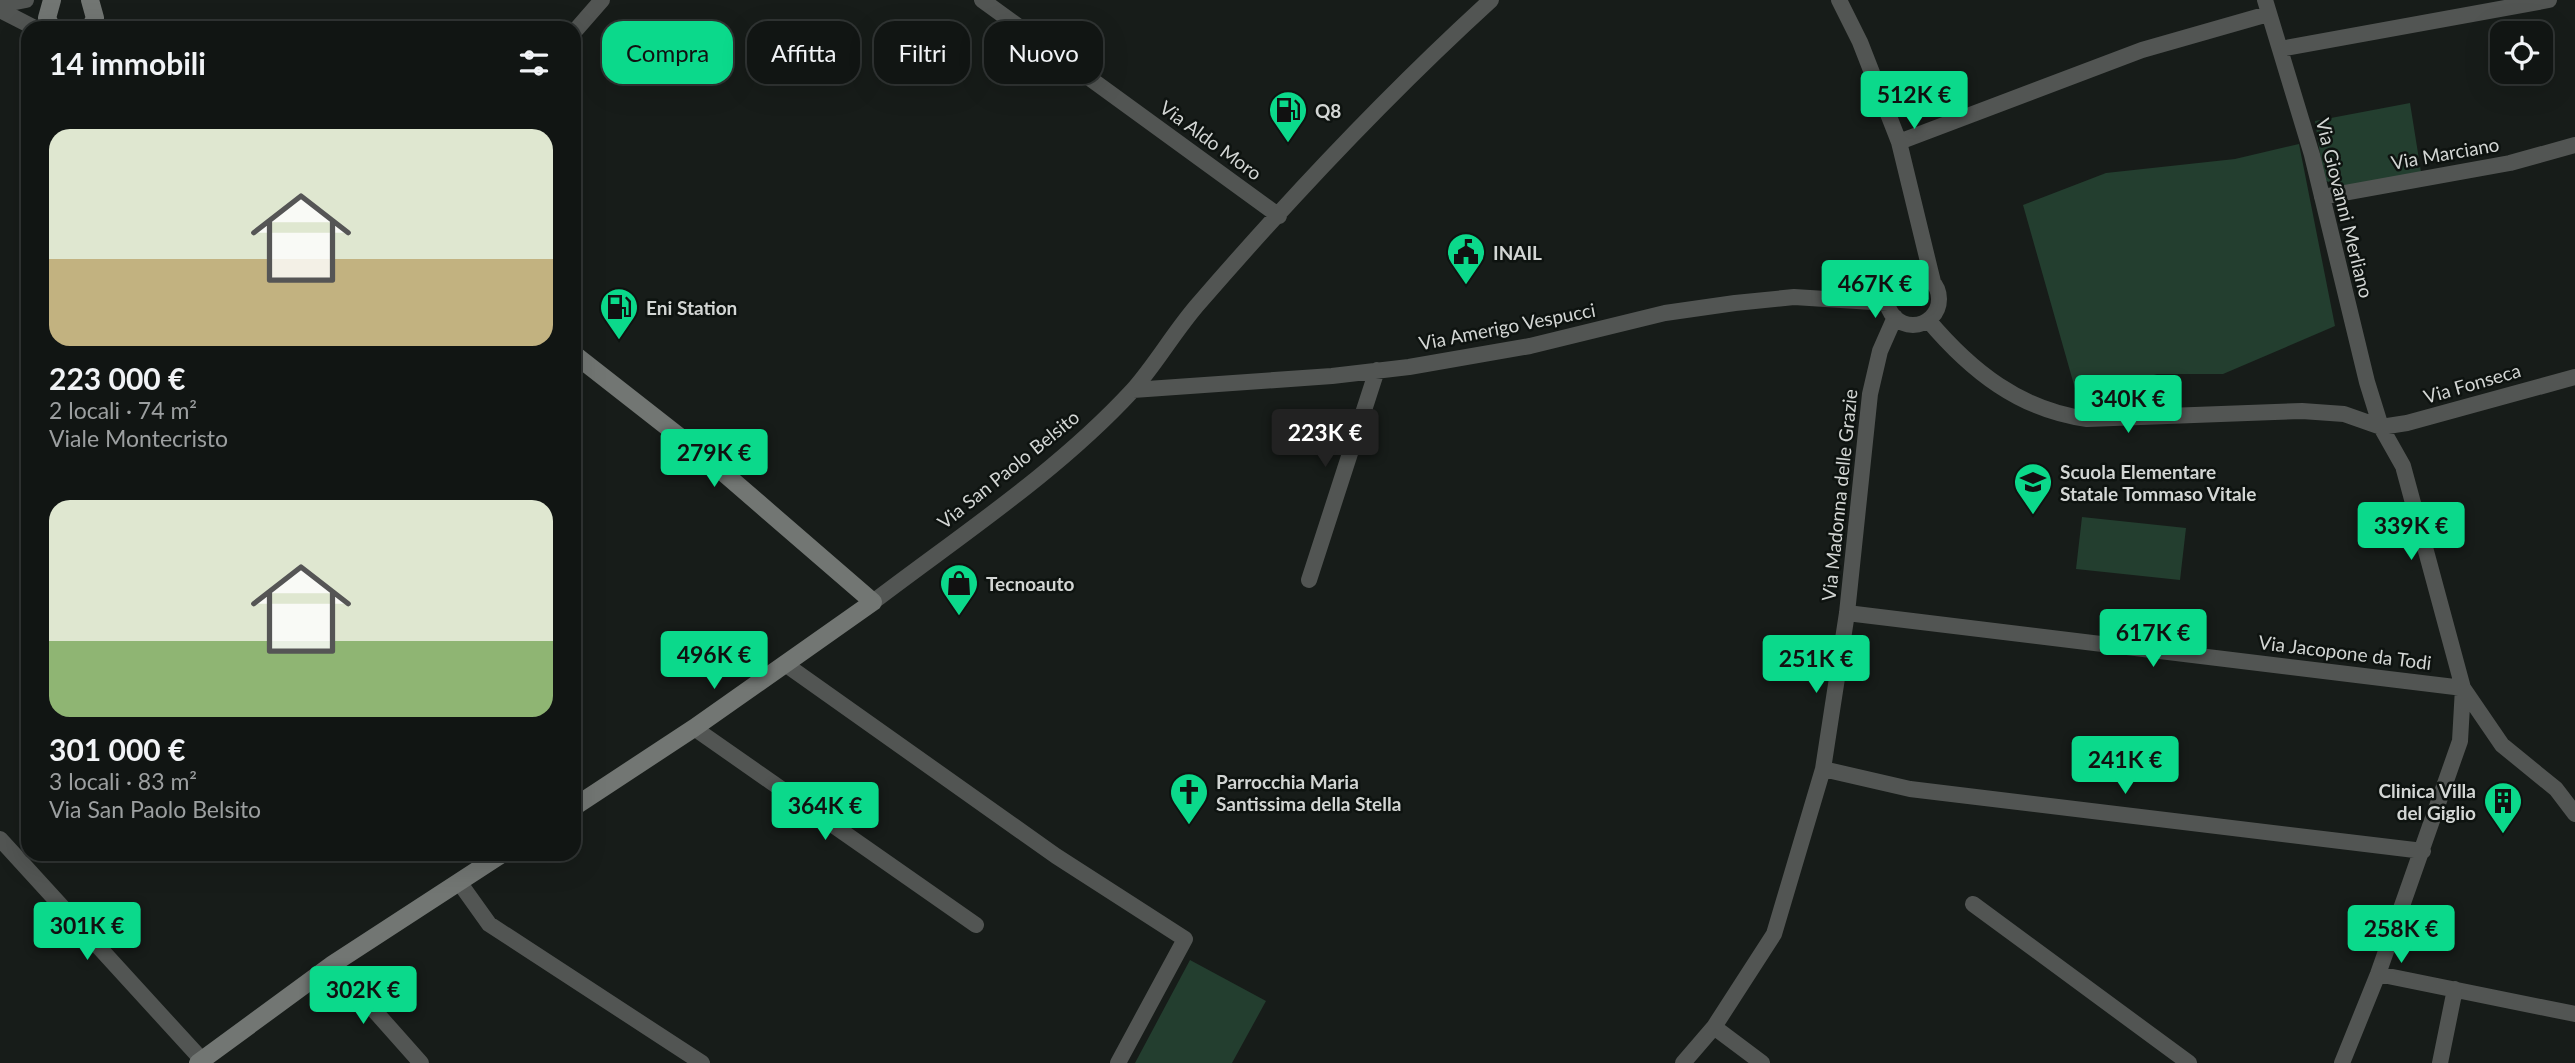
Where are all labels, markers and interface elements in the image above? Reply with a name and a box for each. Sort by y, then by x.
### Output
chip: Compra [602,21,733,84]
chip: Affitta [747,21,860,84]
chip: Filtri [874,21,970,84]
chip: Nuovo [984,21,1103,84]
map controls [2490,21,2553,84]
button: locate [2490,21,2553,84]
icon: filters [515,44,553,82]
text: 14 immobili [49,45,206,81]
pin: 512K € [1857,72,1971,131]
text: 512K € [1877,80,1951,108]
fuel station icon: Q8 [1267,89,1309,144]
street label: Via Aldo Moro [1156,95,1266,185]
place label: Q8 [1315,99,1341,122]
street label: Via Giovanni Merliano [2312,116,2378,300]
street label: Via Marciano [2389,132,2501,174]
icon: home [238,175,364,301]
public building icon: INAIL [1445,231,1487,286]
place label: INAIL [1493,241,1542,264]
pin: 467K € [1818,260,1932,320]
text: 467K € [1838,269,1912,297]
fuel station icon: Eni Station [598,286,640,341]
place label: Eni Station [646,296,737,319]
street label: Via Amerigo Vespucci [1417,298,1597,354]
street label: Via Fonseca [2421,358,2523,408]
text: 223 000 € [49,360,185,396]
pin: 340K € [2071,376,2185,435]
text: 340K € [2091,384,2165,412]
street label: Via Madonna delle Grazie [1816,388,1862,602]
text: 2 locali · 74 m² [49,396,197,424]
street label: Via San Paolo Belsito [933,405,1083,533]
pin: 223K € [1268,410,1382,469]
text: 223K € [1288,418,1362,446]
text: Viale Montecristo [49,424,228,452]
pin: 279K € [657,430,771,489]
text: 279K € [677,438,751,466]
place label: Scuola Elementare Statale Tommaso Vitale [2060,460,2256,505]
school or university icon: Scuola Elementare Statale Tommaso Vitale [2012,461,2054,516]
pin: 339K € [2354,503,2468,562]
text: 339K € [2374,511,2448,539]
icon: home [238,546,364,672]
shop icon: Tecnoauto [938,562,980,617]
place label: Tecnoauto [986,572,1074,595]
pin: 617K € [2096,610,2210,669]
text: 617K € [2116,618,2190,646]
street label: Via Jacopone da Todi [2257,630,2433,674]
pin: 496K € [657,632,771,691]
pin: 251K € [1759,636,1873,695]
text: 496K € [677,640,751,668]
text: 251K € [1779,644,1853,672]
text: 301 000 € [49,731,185,767]
pin: 241K € [2068,736,2182,796]
text: 241K € [2088,745,2162,773]
text: 3 locali · 83 m² [49,767,197,795]
place label: Parrocchia Maria Santissima della Stella [1216,770,1401,815]
church icon: Parrocchia Maria Santissima della Stella [1168,771,1210,826]
place label: Clinica Villa del Giglio [2379,779,2476,824]
building icon: Clinica Villa del Giglio [2482,780,2524,835]
pin: 364K € [768,782,882,842]
text: 364K € [788,791,862,819]
text: Via San Paolo Belsito [49,795,261,823]
pin: 301K € [30,902,144,962]
pin: 258K € [2344,906,2458,965]
text: 301K € [50,911,124,939]
text: 258K € [2364,914,2438,942]
pin: 302K € [306,967,420,1026]
text: 302K € [326,975,400,1003]

